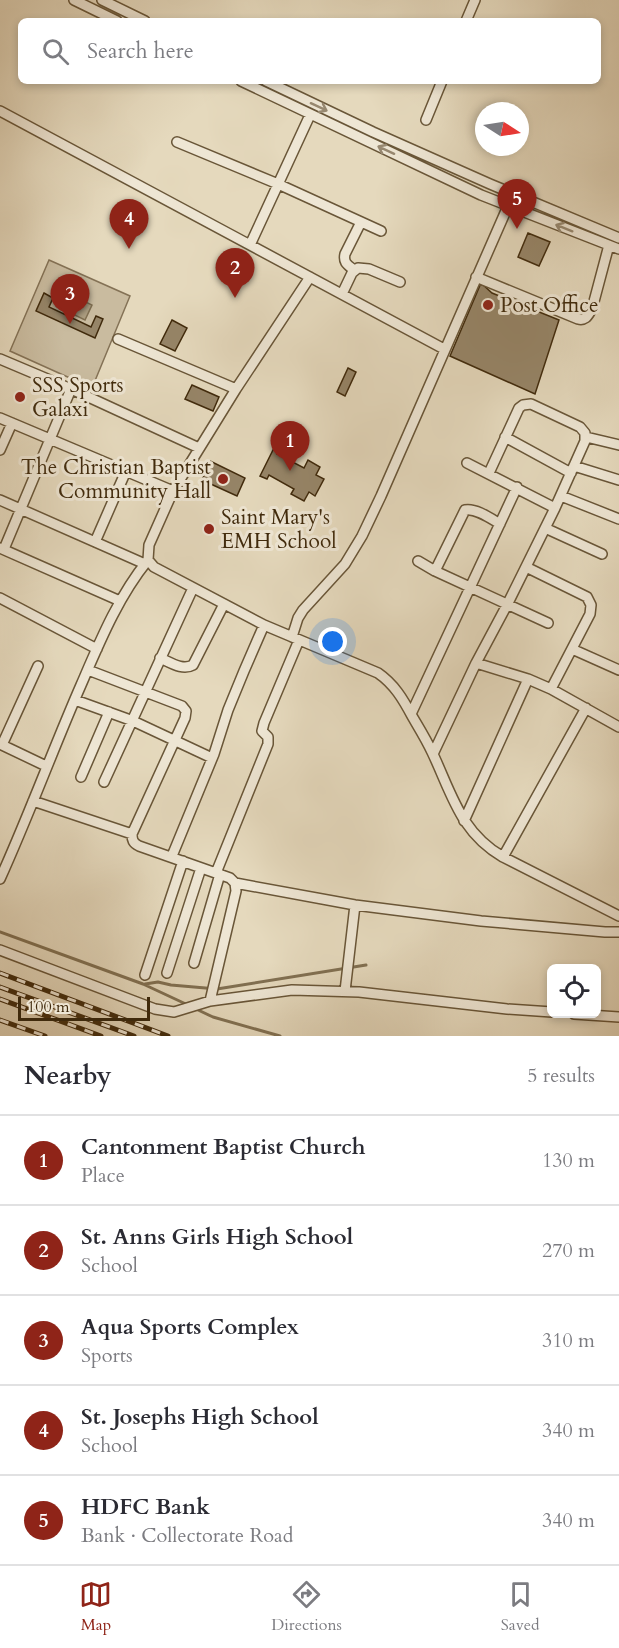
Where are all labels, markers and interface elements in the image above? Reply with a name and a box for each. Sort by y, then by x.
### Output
search box [18,18,601,84]
icon: search [39,35,72,68]
text: Search here [87,36,194,66]
one-way arrow [309,101,327,113]
north arrow [475,102,529,156]
one-way arrow [377,144,395,156]
pin: 5 [498,180,536,229]
pin: 4 [110,200,148,249]
one-way arrow [556,222,574,233]
pin: 2 [216,248,254,298]
pin: 3 [50,274,90,324]
place label: Post Office [500,291,598,320]
marker: Post Office [481,298,495,312]
place label: SSS Sports Galaxi [32,371,124,424]
marker: SSS Sports Galaxi [13,390,27,404]
pin: 1 [270,422,310,471]
place label: The Christian Baptist Community Hall [21,453,211,506]
marker: The Christian Baptist Community Hall [216,472,230,486]
place label: Saint Mary's EMH School [221,503,337,556]
marker: Saint Mary's EMH School [202,522,216,536]
your location [318,627,347,656]
map controls [547,964,601,1018]
button: locate [547,964,601,1018]
scale bar [18,994,150,1022]
text: 100 m [27,996,69,1018]
text: Nearby [24,1058,112,1093]
text: 5 results [527,1062,595,1089]
text: Cantonment Baptist Church [81,1132,366,1162]
text: 1 [38,1147,49,1174]
text: 130 m [542,1147,595,1174]
text: Place [81,1162,125,1189]
text: St. Anns Girls High School [81,1222,353,1252]
text: 2 [38,1237,49,1264]
text: 270 m [542,1237,595,1264]
text: School [81,1252,138,1279]
text: Aqua Sports Complex [81,1312,299,1342]
text: 3 [38,1327,49,1354]
text: 310 m [542,1327,595,1354]
text: Sports [81,1342,133,1369]
text: St. Josephs High School [81,1402,319,1432]
text: 4 [38,1417,49,1444]
text: 340 m [542,1417,595,1444]
text: School [81,1432,138,1459]
text: HDFC Bank [81,1492,210,1522]
text: 5 [38,1507,49,1534]
text: 340 m [542,1507,595,1534]
text: Bank · Collectorate Road [81,1522,293,1549]
tab: Map [79,1578,112,1636]
tab: Directions [271,1578,342,1636]
tab: Saved [501,1578,540,1636]

